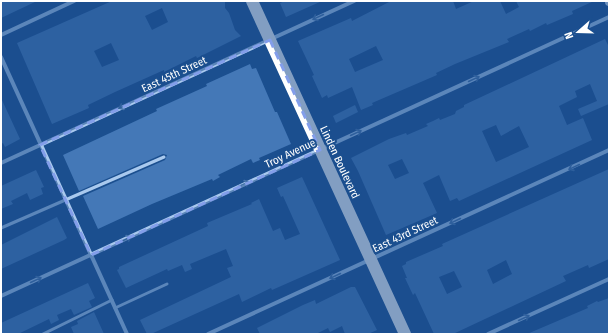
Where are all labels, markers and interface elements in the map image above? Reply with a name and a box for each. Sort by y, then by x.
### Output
north arrow [558,12,598,52]
one-way arrow [313,14,325,21]
text: N [562,30,576,41]
street label: East 45th Street [140,54,209,95]
one-way arrow [467,75,479,82]
one-way arrow [118,103,130,111]
street label: Linden Boulevard [317,124,362,201]
one-way arrow [349,129,361,136]
street label: Troy Avenue [263,136,318,171]
one-way arrow [568,163,580,171]
one-way arrow [238,180,250,187]
street label: East 43rd Street [371,214,440,255]
one-way arrow [450,218,462,225]
one-way arrow [120,235,132,242]
one-way arrow [329,273,341,280]
one-way arrow [30,276,42,283]
one-way arrow [517,314,529,321]

